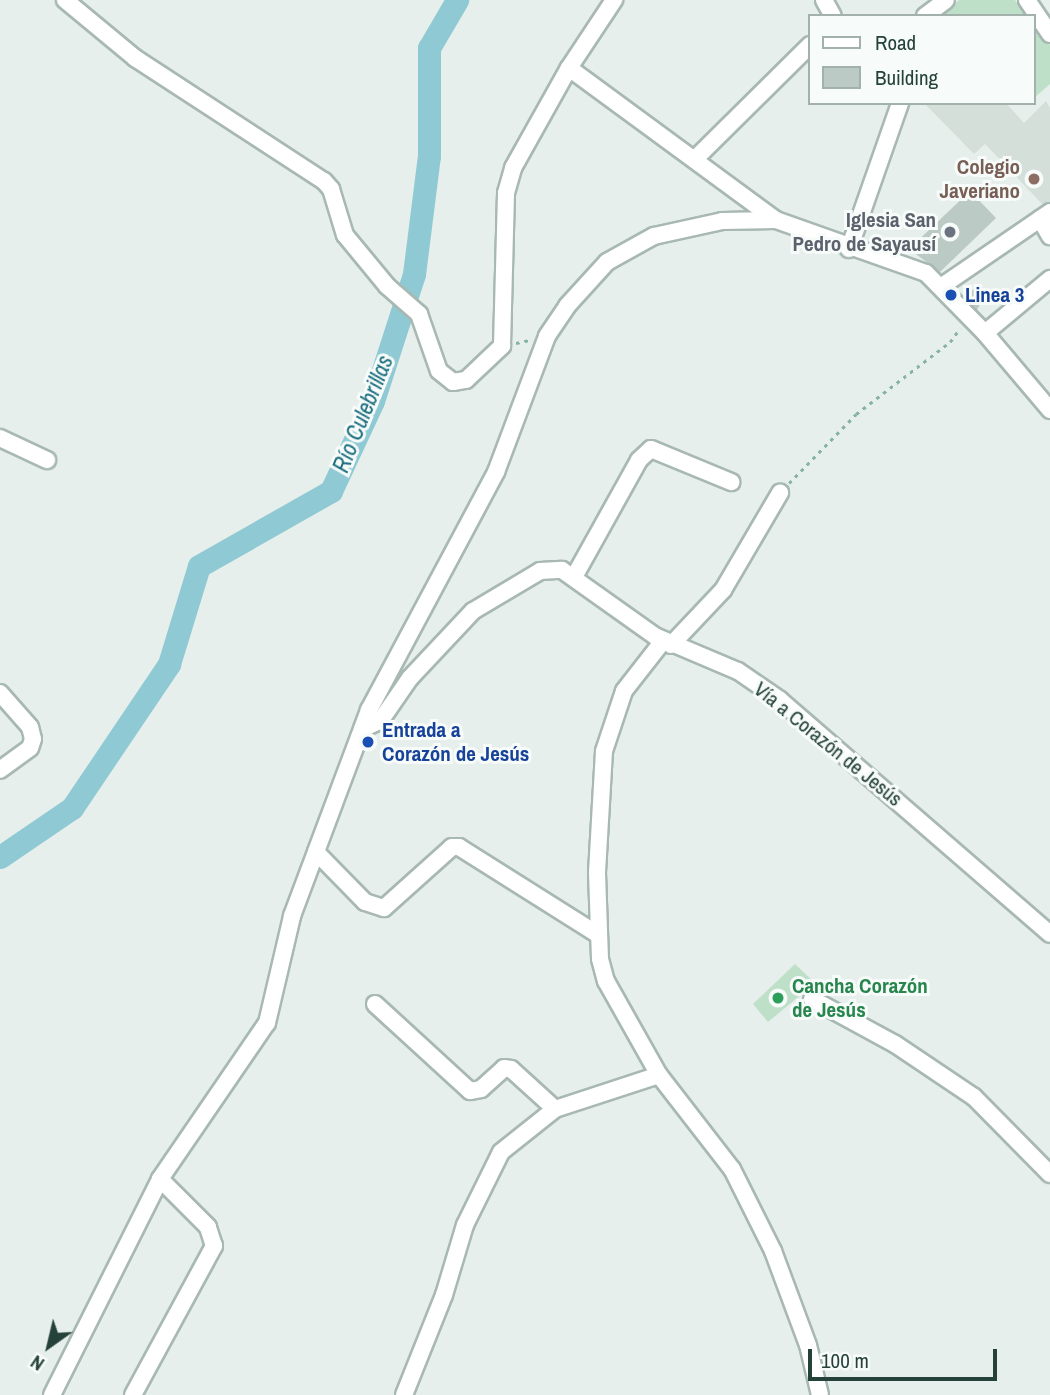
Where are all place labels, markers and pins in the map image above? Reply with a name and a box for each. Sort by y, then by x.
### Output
place label: Colegio Javeriano [940,154,1020,204]
marker: Colegio Javeriano [1026,171,1042,187]
place label: Iglesia San Pedro de Sayausí [792,207,936,257]
marker: Iglesia San Pedro de Sayausí [942,224,958,240]
place label: Linea 3 [965,282,1024,308]
marker: Linea 3 [943,287,959,303]
place label: Entrada a Corazón de Jesús [382,717,529,767]
marker: Entrada a Corazón de Jesús [360,734,376,750]
place label: Cancha Corazón de Jesús [792,973,928,1023]
marker: Cancha Corazón de Jesús [770,990,786,1006]

